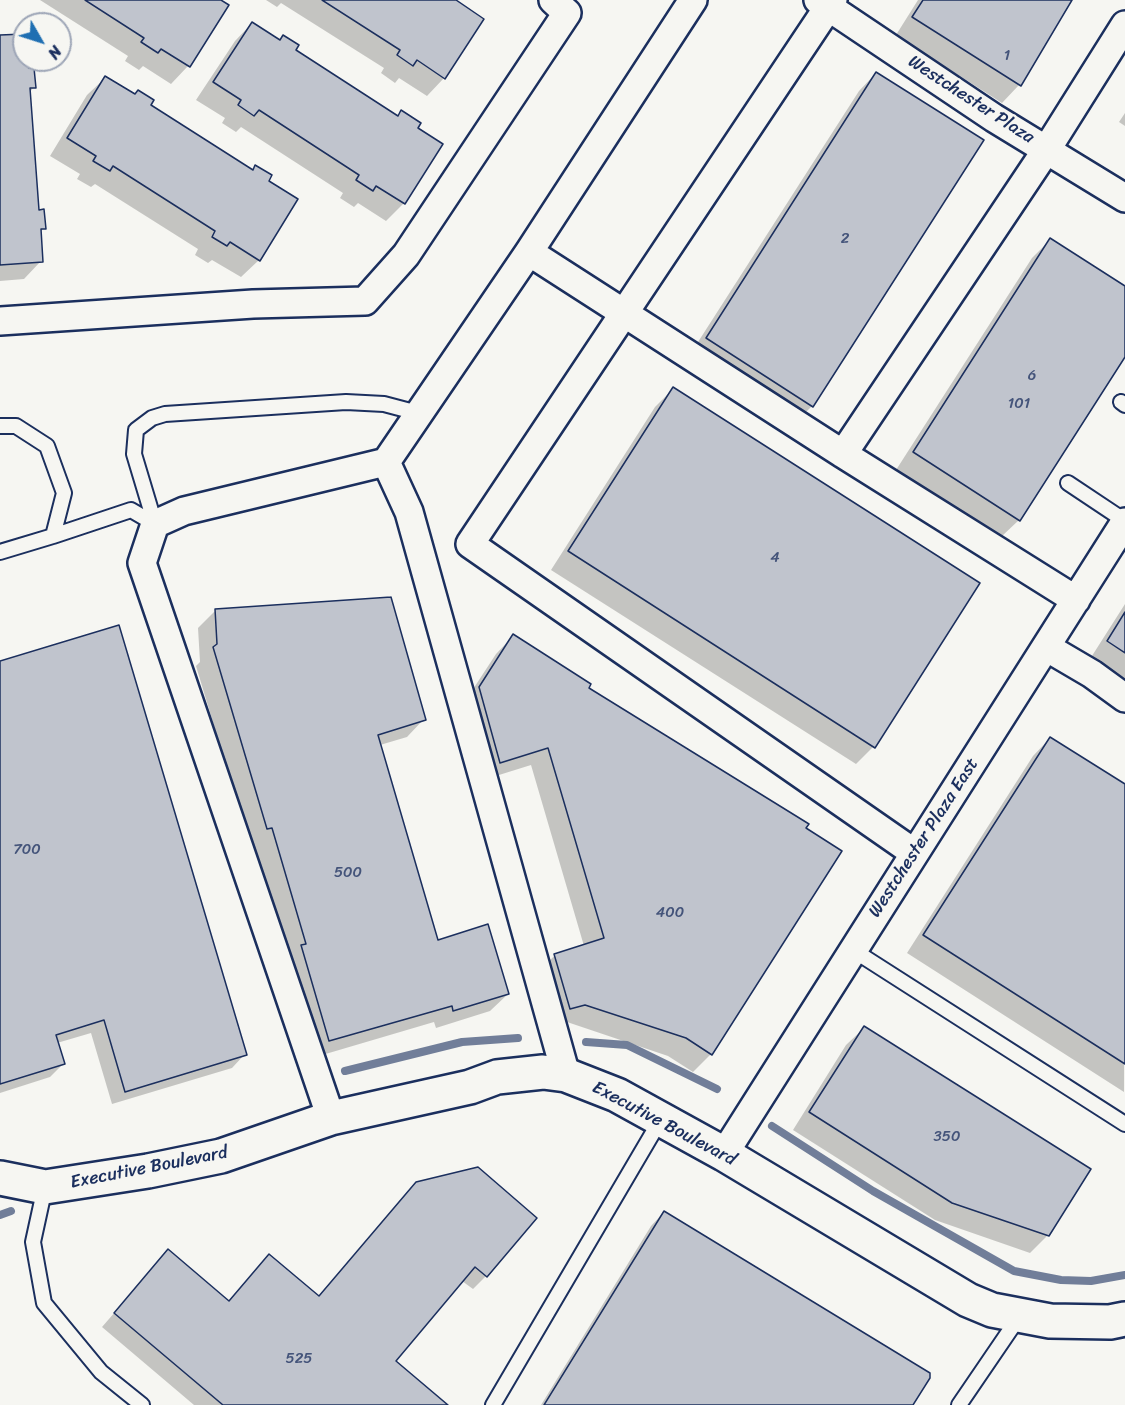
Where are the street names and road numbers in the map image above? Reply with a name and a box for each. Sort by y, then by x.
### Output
street label: Westchester Plaza [904,51,1038,149]
street label: Westchester Plaza East [864,754,984,922]
street label: Executive Boulevard [588,1077,740,1171]
street label: Executive Boulevard [68,1142,230,1194]

